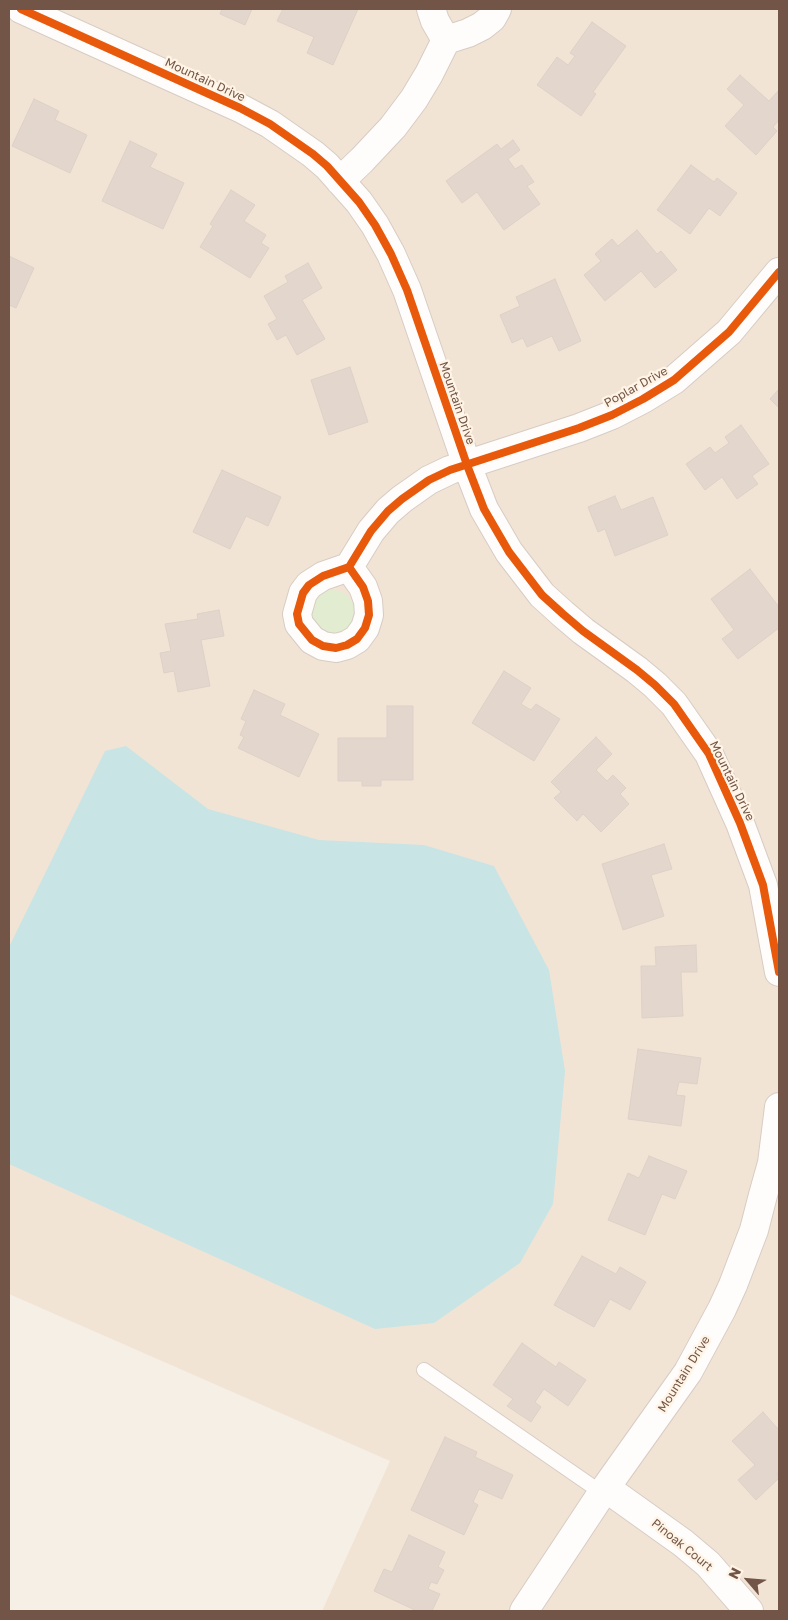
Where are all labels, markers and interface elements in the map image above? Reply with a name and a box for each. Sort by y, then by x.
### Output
street label: Mountain Drive [163,55,247,105]
street label: Mountain Drive [436,360,478,446]
street label: Poplar Drive [602,364,670,410]
street label: Mountain Drive [706,739,758,823]
street label: Mountain Drive [655,1333,713,1415]
street label: Pinoak Court [648,1516,716,1574]
north arrow [723,1555,773,1605]
text: N [724,1564,744,1582]

